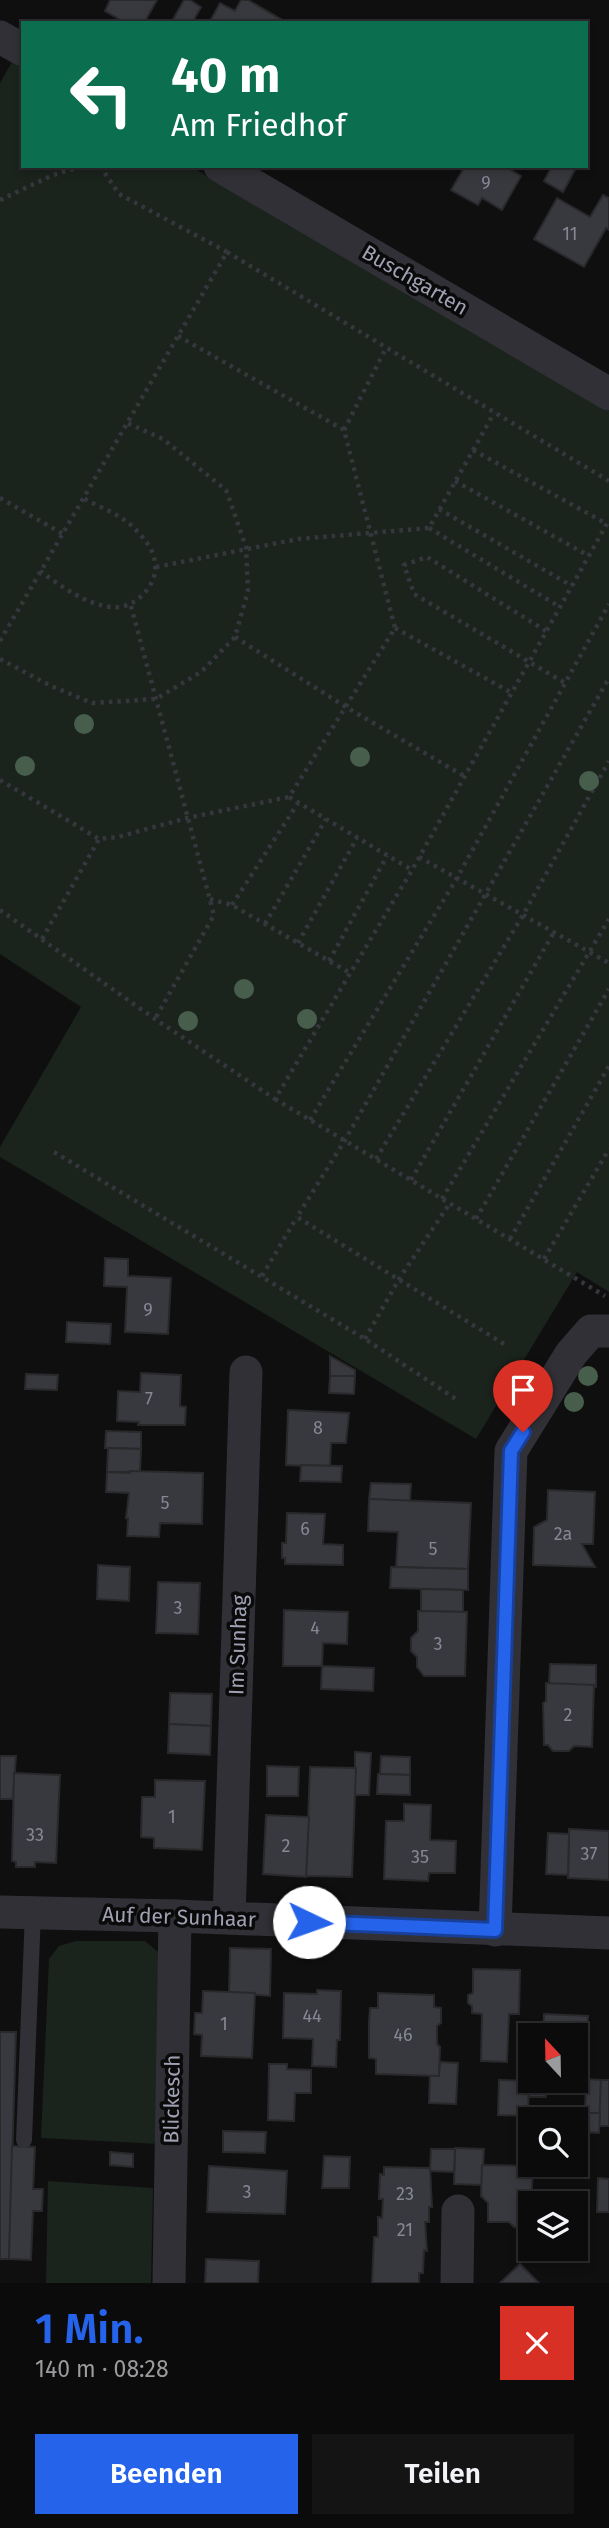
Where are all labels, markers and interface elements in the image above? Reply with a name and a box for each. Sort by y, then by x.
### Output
text: 40 m [171,46,280,105]
icon: left [56,49,147,140]
text: Am Friedhof [171,106,346,144]
house number: 9 [481,172,491,194]
house number: 11 [562,223,578,245]
street label: Buschgarten [357,239,473,321]
house number: 9 [143,1299,153,1321]
pin [493,1360,553,1432]
icon: arrive [504,1371,542,1409]
house number: 7 [145,1388,153,1410]
house number: 8 [313,1417,323,1439]
house number: 5 [160,1492,170,1514]
house number: 6 [300,1518,310,1540]
house number: 2a [554,1523,572,1545]
house number: 5 [428,1538,438,1560]
street label: Im Sunhag [223,1594,253,1696]
house number: 3 [174,1597,182,1619]
house number: 4 [310,1617,320,1639]
house number: 3 [434,1633,442,1655]
house number: 2 [564,1704,573,1726]
house number: 1 [168,1806,176,1828]
house number: 33 [26,1824,44,1846]
house number: 2 [282,1835,291,1857]
house number: 37 [581,1843,597,1865]
house number: 35 [411,1846,429,1868]
position arrow [272,1885,346,1959]
street label: Auf der Sunhaar [102,1901,256,1933]
house number: 44 [302,2005,322,2027]
house number: 1 [220,2013,228,2035]
north arrow [518,2023,588,2093]
map controls [518,2023,588,2261]
house number: 46 [393,2024,413,2046]
street label: Blickesch [158,2054,186,2144]
button: search [518,2107,588,2177]
house number: 3 [243,2181,251,2203]
house number: 23 [396,2183,414,2205]
button: layers [518,2191,588,2261]
house number: 21 [397,2219,413,2241]
text: 1 Min. [35,2304,144,2354]
button: close [500,2306,574,2380]
text: 140 m · 08:28 [35,2355,169,2383]
button: Beenden [35,2434,298,2514]
button: Teilen [312,2434,574,2514]

